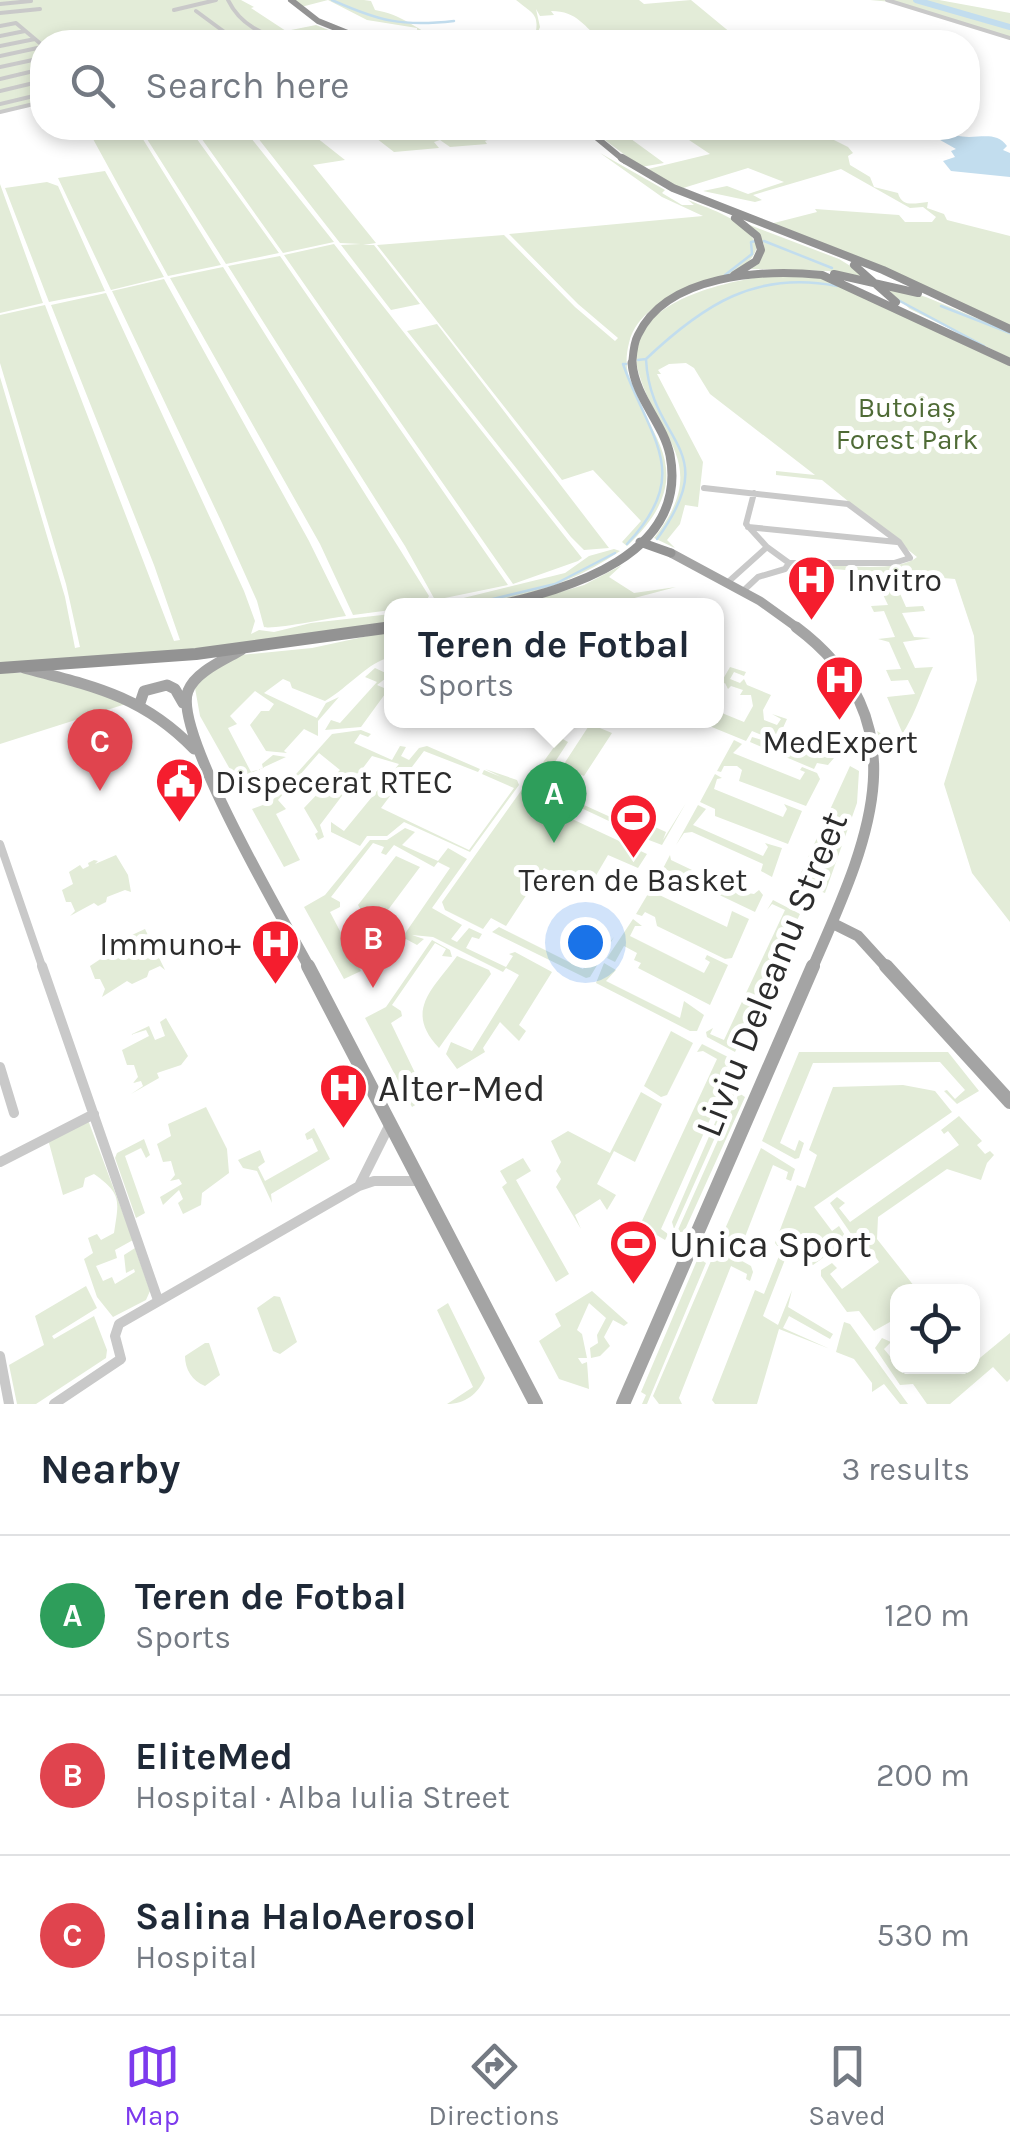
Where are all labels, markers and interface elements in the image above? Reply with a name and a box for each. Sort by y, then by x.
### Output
search box [30,30,980,140]
icon: search [65,58,120,113]
text: Search here [145,63,349,108]
park label: Butoiaș Forest Park [836,391,978,456]
hospital icon: Invitro [786,554,838,622]
place label: Invitro [847,562,942,599]
popup [384,598,724,728]
text: Teren de Fotbal [418,622,690,667]
hospital icon: MedExpert [814,654,866,722]
text: Sports [418,667,514,704]
pin: C [68,708,132,791]
place label: MedExpert [762,724,918,761]
public building icon: Dispecerat RTEC [154,756,206,824]
pin: A [522,760,586,843]
place label: Dispecerat RTEC [215,764,453,801]
sports icon: Teren de Basket [607,792,659,860]
street label: Liviu Deleanu Street [686,805,857,1143]
place label: Teren de Basket [519,862,747,899]
pin: B [340,906,406,988]
your location [560,917,611,968]
hospital icon: Immuno+ [250,918,302,986]
place label: Immuno+ [99,926,241,963]
hospital icon: Alter-Med [317,1062,369,1130]
place label: Alter-Med [378,1066,545,1111]
sports icon: Unica Sport [608,1218,660,1286]
place label: Unica Sport [669,1222,872,1267]
map controls [890,1284,980,1374]
button: locate [890,1284,980,1374]
text: Nearby [40,1444,180,1494]
text: 3 results [842,1451,970,1488]
text: Teren de Fotbal [135,1574,407,1619]
text: A [62,1597,83,1634]
text: 120 m [884,1597,970,1634]
text: Sports [135,1619,231,1656]
text: EliteMed [135,1734,293,1779]
text: B [62,1757,83,1794]
text: 200 m [876,1757,970,1794]
text: Hospital · Alba Iulia Street [135,1779,510,1816]
text: Salina HaloAerosol [135,1894,477,1939]
text: C [62,1917,83,1954]
text: 530 m [877,1917,970,1954]
text: Hospital [135,1939,258,1976]
tab: Map [124,2039,180,2132]
tab: Directions [428,2039,560,2132]
tab: Saved [808,2039,886,2132]

